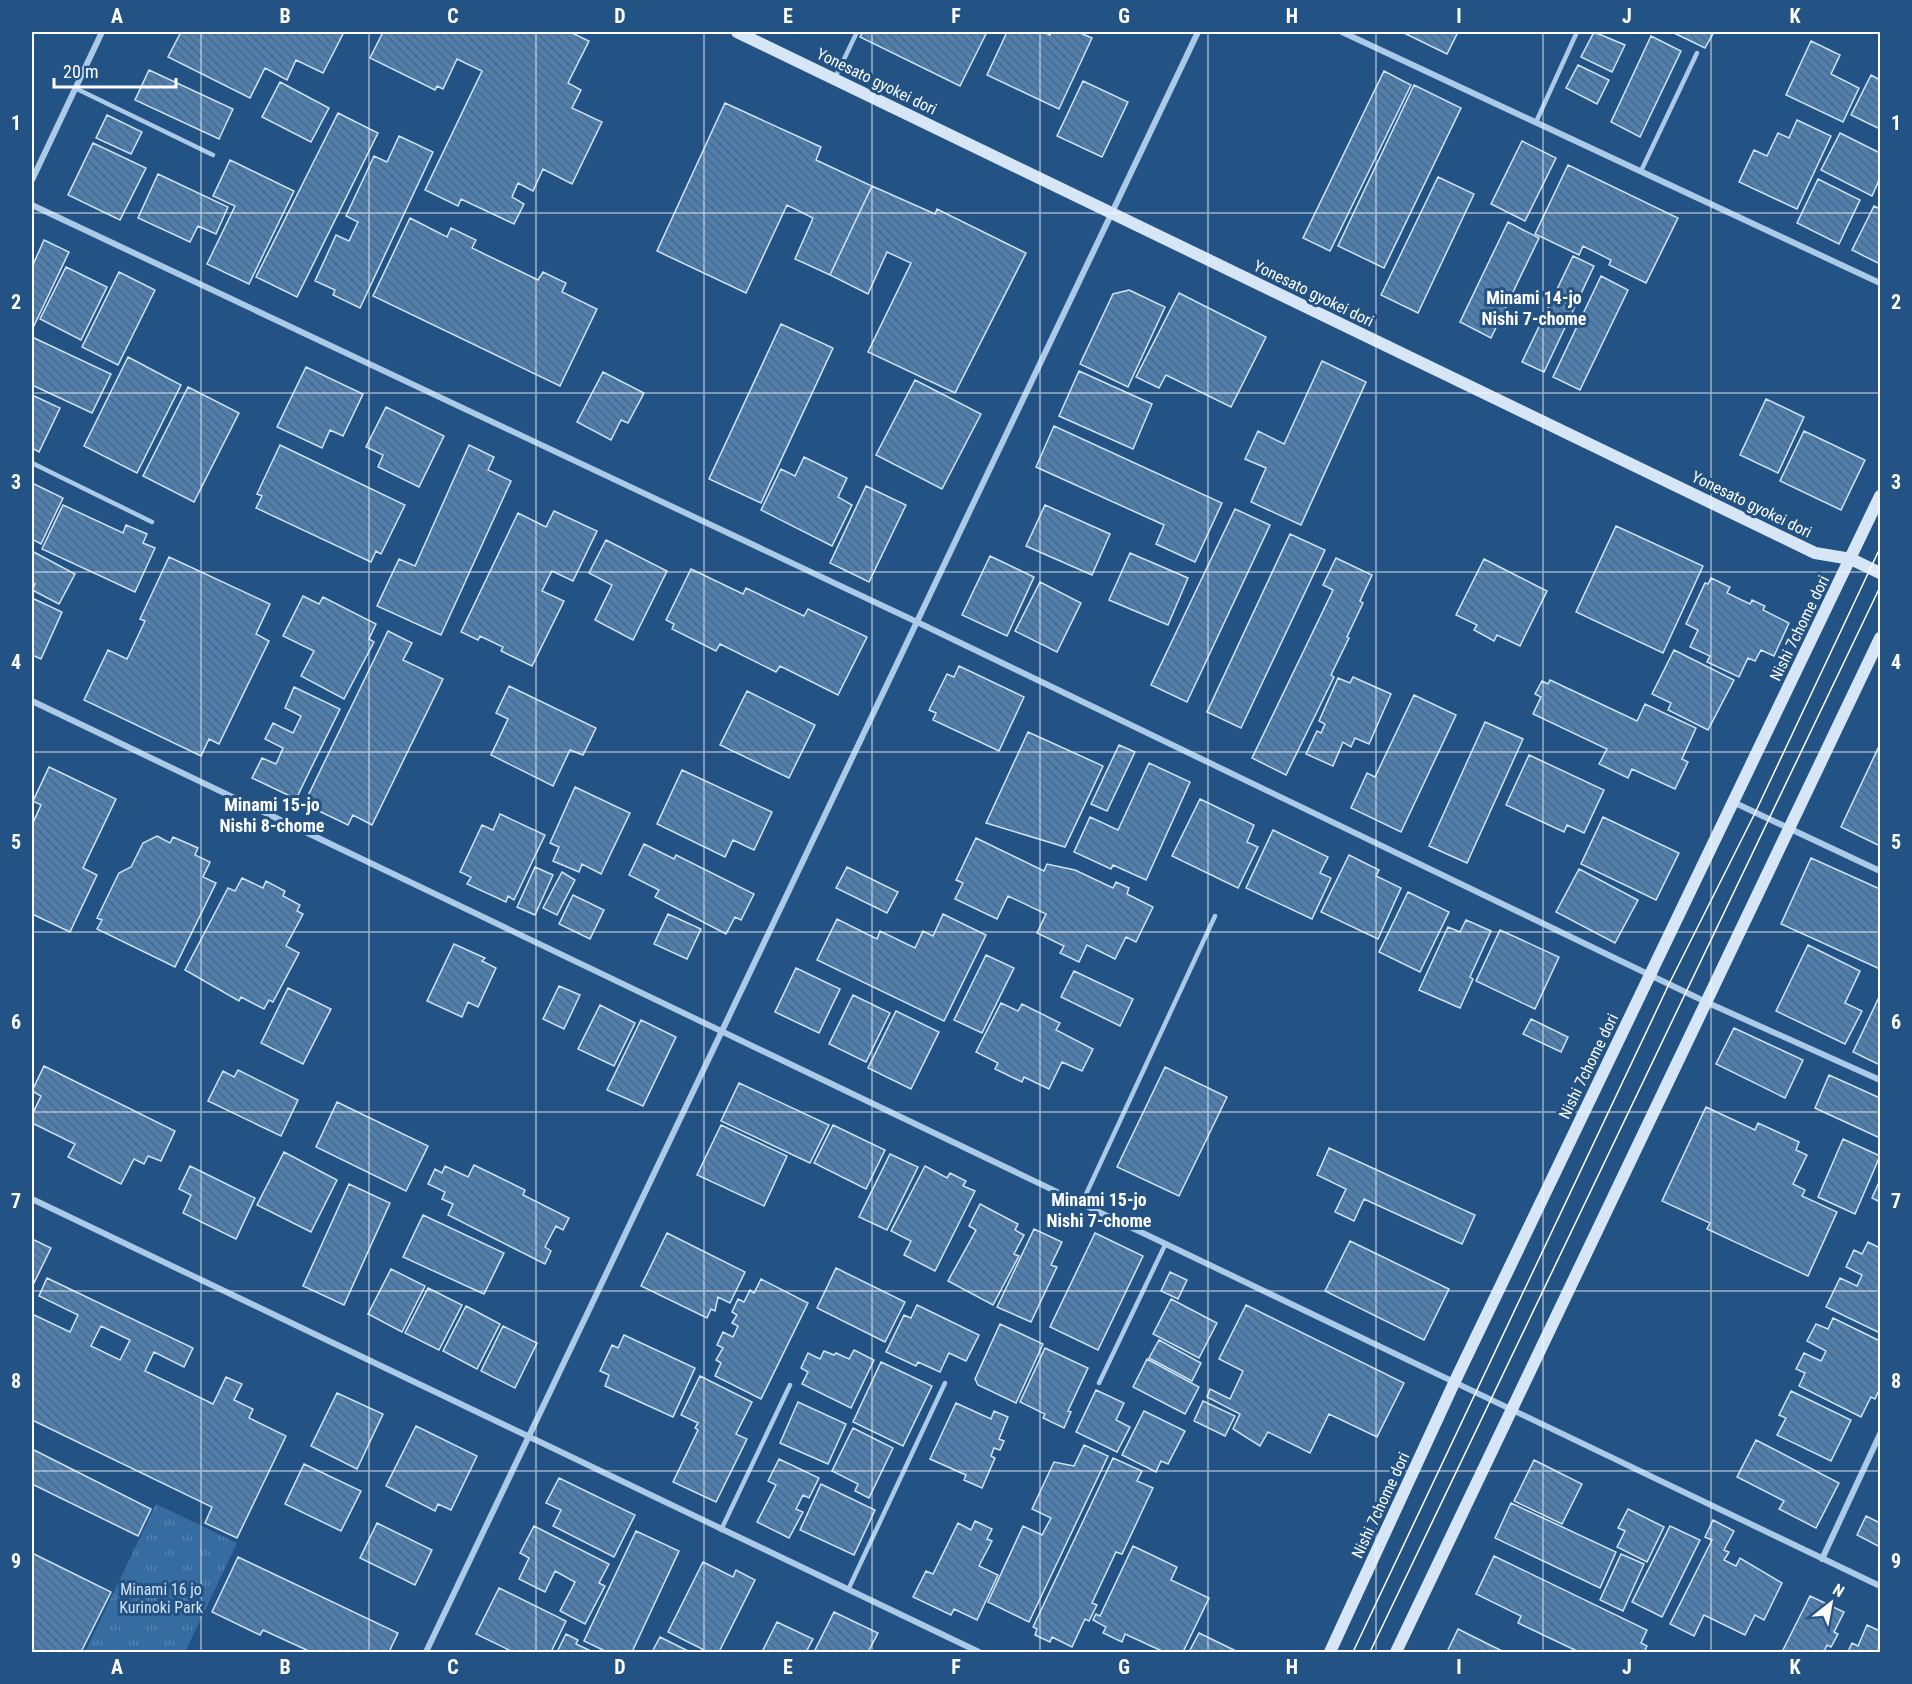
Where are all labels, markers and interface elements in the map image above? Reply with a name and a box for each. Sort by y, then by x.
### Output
text: A [111,4,123,28]
text: B [279,4,291,28]
text: C [447,4,459,28]
text: D [614,4,626,28]
text: E [783,4,793,28]
text: F [951,4,961,28]
text: G [1118,4,1130,28]
text: H [1286,4,1298,28]
text: I [1456,4,1462,28]
text: J [1622,4,1632,28]
text: K [1789,4,1801,28]
street label: Yonesato gyokei dori [814,44,940,119]
scale bar [54,51,176,89]
text: 20 m [63,61,98,82]
text: 1 [11,111,21,135]
text: 1 [1891,111,1901,135]
street label: Yonesato gyokei dori [1251,256,1377,331]
district label: Minami 14-jo Nishi 7-chome [1482,287,1587,329]
text: 2 [11,290,21,314]
text: 2 [1891,290,1901,314]
street label: Yonesato gyokei dori [1689,467,1815,542]
text: 3 [11,470,21,494]
text: 3 [1891,470,1901,494]
street label: Nishi 7chome dori [1766,572,1833,684]
text: 4 [11,650,21,674]
text: 4 [1891,650,1901,674]
district label: Minami 15-jo Nishi 8-chome [220,794,325,836]
text: 5 [11,830,21,854]
text: 5 [1891,830,1901,854]
text: 6 [11,1010,21,1034]
street label: Nishi 7chome dori [1555,1010,1622,1122]
text: 6 [1891,1010,1901,1034]
text: 7 [11,1189,21,1213]
district label: Minami 15-jo Nishi 7-chome [1047,1189,1152,1231]
text: 7 [1891,1189,1901,1213]
text: 8 [11,1369,21,1393]
text: 8 [1891,1369,1901,1393]
street label: Nishi 7chome dori [1348,1449,1413,1561]
text: 9 [11,1549,21,1573]
text: 9 [1891,1549,1901,1573]
north arrow [1801,1573,1861,1633]
park label: Minami 16 jo Kurinoki Park [119,1580,204,1617]
text: N [1829,1580,1848,1601]
text: A [111,1655,123,1679]
text: B [279,1655,291,1679]
text: C [447,1655,459,1679]
text: D [614,1655,626,1679]
text: E [783,1655,793,1679]
text: F [951,1655,961,1679]
text: G [1118,1655,1130,1679]
text: H [1286,1655,1298,1679]
text: I [1456,1655,1462,1679]
text: J [1622,1655,1632,1679]
text: K [1789,1655,1801,1679]

